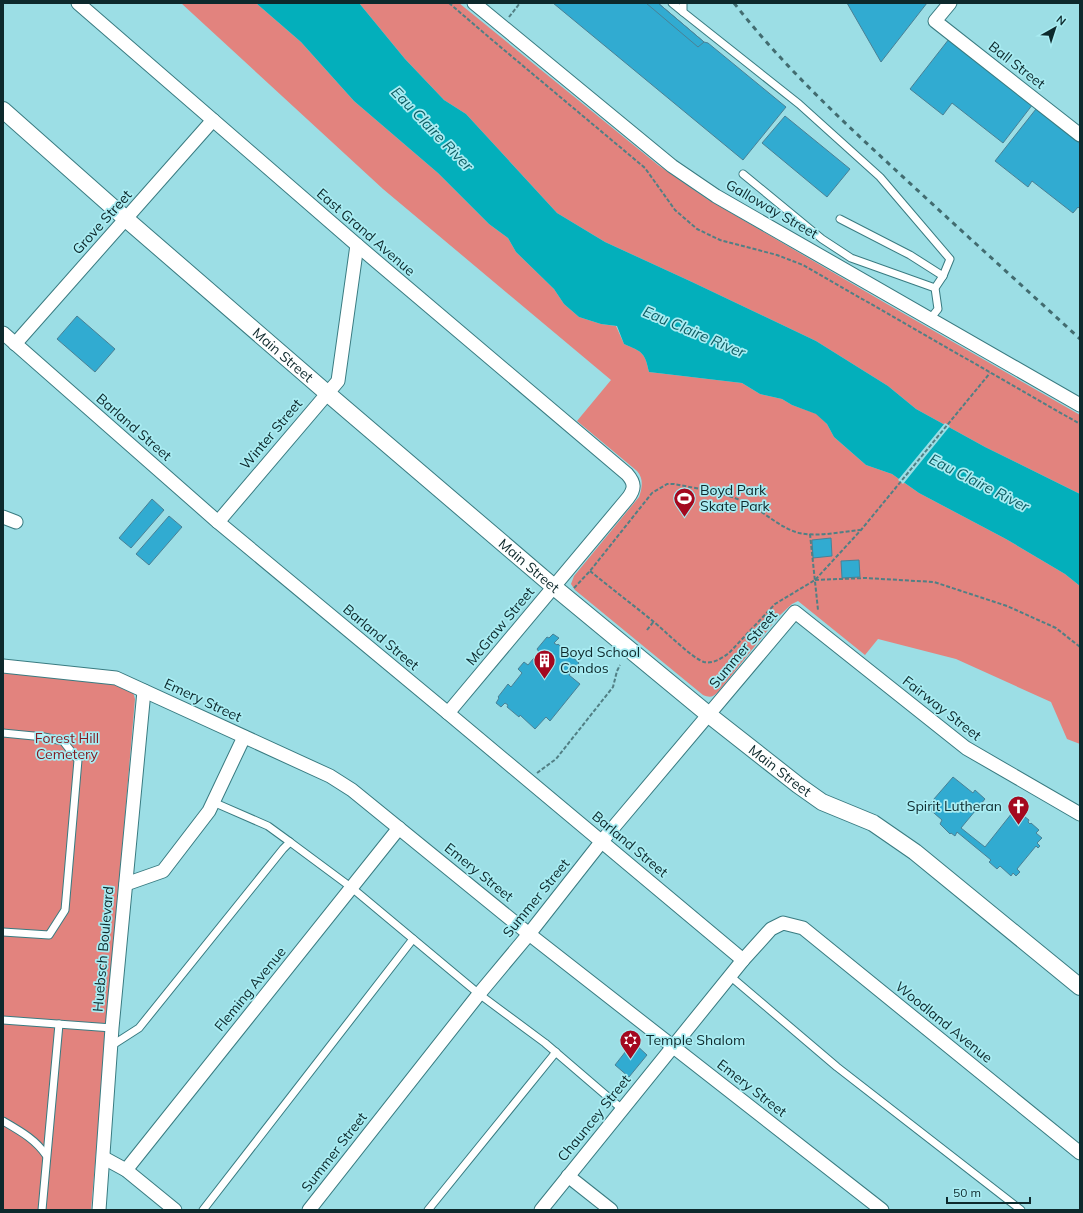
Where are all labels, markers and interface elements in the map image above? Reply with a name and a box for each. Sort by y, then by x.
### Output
north arrow [1035,8,1075,48]
text: N [1054,12,1069,28]
street label: Ball Street [985,37,1049,93]
water label: Eau Claire River [387,83,478,175]
street label: Galloway Street [723,175,821,243]
street label: East Grand Avenue [313,184,419,280]
street label: Grove Street [68,186,136,258]
water label: Eau Claire River [640,301,749,362]
street label: Main Street [249,324,317,386]
street label: Barland Street [93,389,175,465]
street label: Winter Street [236,395,306,473]
water label: Eau Claire River [926,449,1033,516]
place label: Boyd Park Skate Park [700,481,771,515]
sports icon: Boyd Park Skate Park [671,485,697,518]
street label: Main Street [495,535,563,597]
street label: McGraw Street [462,583,538,669]
street label: Barland Street [339,600,423,674]
street label: Summer Street [705,606,781,692]
place label: Boyd School Condos [560,643,640,677]
building icon: Boyd School Condos [532,647,558,680]
street label: Fairway Street [899,672,985,744]
street label: Emery Street [161,674,245,726]
park label: Forest Hill Cemetery [35,729,99,763]
street label: Main Street [745,741,815,801]
church icon: Spirit Lutheran [1005,793,1031,826]
place label: Spirit Lutheran [907,797,1002,815]
street label: Barland Street [588,807,672,881]
street label: Emery Street [441,839,517,905]
street label: Summer Street [499,855,573,941]
street label: Huebsch Boulevard [89,885,117,1013]
street label: Fleming Avenue [210,943,290,1035]
street label: Woodland Avenue [892,977,996,1067]
synagogue icon: Temple Shalom [618,1027,644,1060]
place label: Temple Shalom [646,1031,745,1049]
street label: Emery Street [714,1055,790,1121]
street label: Chauncey Street [553,1071,635,1165]
street label: Summer Street [297,1108,371,1196]
scale bar [947,1179,1030,1205]
text: 50 m [953,1185,981,1200]

